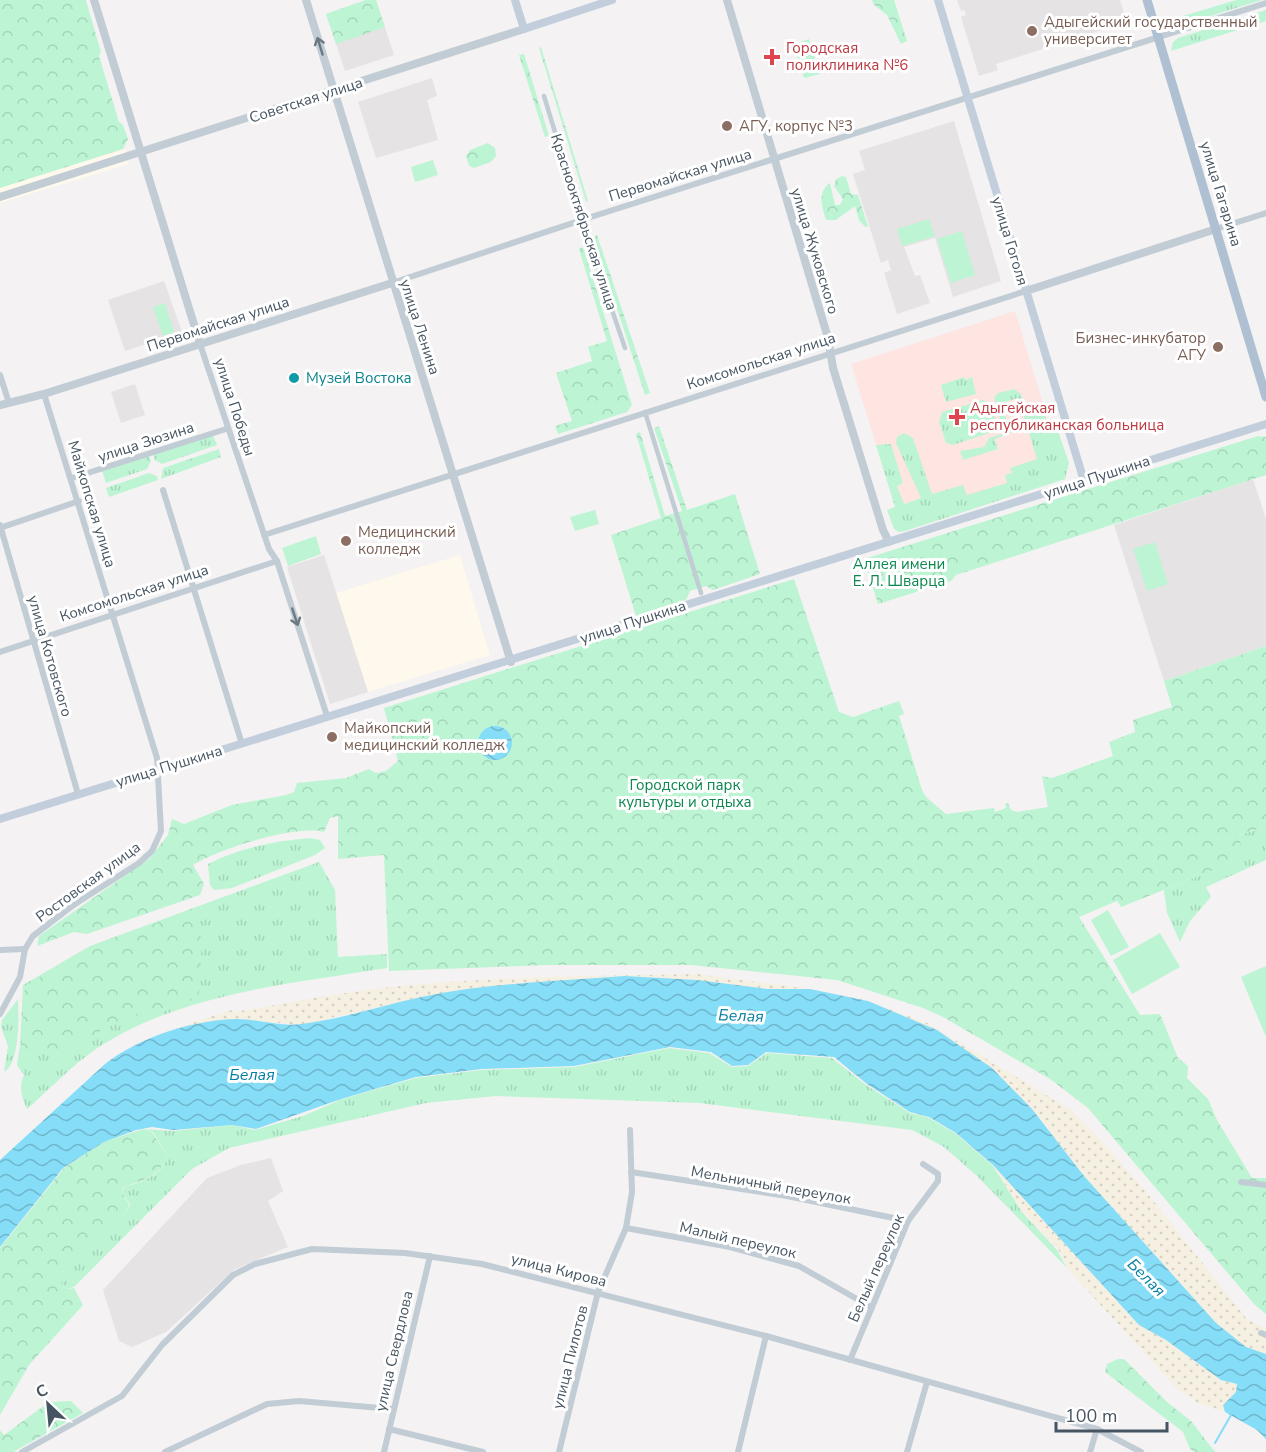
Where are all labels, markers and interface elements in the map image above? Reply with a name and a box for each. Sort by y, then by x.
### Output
place label: Адыгейский государственный университет [1044,12,1258,49]
marker: Адыгейский государственный университет [1025,24,1039,38]
one-way arrow [314,37,325,56]
place label: Городская поликлиника №6 [786,38,908,75]
marker: Городская поликлиника №6 [763,48,781,66]
street label: Советская улица [247,72,365,128]
place label: АГУ, корпус №3 [739,116,853,136]
marker: АГУ, корпус №3 [720,119,734,133]
street label: Краснооктябрьская улица [546,131,622,313]
street label: улица Гагарина [1195,139,1247,249]
street label: Первомайская улица [606,144,754,206]
street label: улица Жуковского [786,186,844,316]
street label: улица Гоголя [987,194,1033,288]
street label: улица Ленина [395,277,445,377]
street label: Первомайская улица [144,292,292,356]
street label: Комсомольская улица [684,328,838,394]
place label: Бизнес-инкубатор АГУ [1076,328,1206,365]
marker: Бизнес-инкубатор АГУ [1211,340,1225,354]
street label: улица Победы [210,355,260,459]
place label: Музей Востока [306,368,412,388]
marker: Музей Востока [287,371,301,385]
place label: Адыгейская республиканская больница [970,398,1164,435]
marker: Адыгейская республиканская больница [948,408,966,426]
street label: улица Зюзина [95,417,197,467]
street label: Майкопская улица [63,438,121,570]
street label: улица Пушкина [1041,450,1153,504]
place label: Медицинский колледж [358,522,456,559]
marker: Медицинский колледж [339,534,353,548]
park label: Аллея имени Е. Л. Шварца [853,554,945,591]
street label: Комсомольская улица [57,560,211,626]
street label: улица Котовского [23,593,77,719]
street label: улица Пушкина [577,595,689,649]
one-way arrow [290,607,301,626]
place label: Майкопский медицинский колледж [344,718,505,755]
marker: Майкопский медицинский колледж [325,730,339,744]
street label: улица Пушкина [113,740,225,792]
park label: Городской парк культуры и отдыха [618,775,752,812]
street label: Ростовская улица [32,837,144,927]
water label: Белая [718,1004,764,1028]
water label: Белая [229,1064,275,1086]
street label: Мельничный переулок [689,1161,853,1209]
street label: Белый переулок [843,1211,909,1325]
street label: Малый переулок [678,1217,798,1263]
street label: улица Кирова [509,1248,609,1292]
water label: Белая [1122,1254,1170,1302]
street label: улица Свердлова [370,1289,418,1413]
street label: улица Пилотов [547,1303,593,1411]
north arrow [18,1374,78,1434]
text: С [32,1379,52,1404]
scale bar [1056,1395,1167,1433]
text: 100 m [1065,1404,1117,1428]

